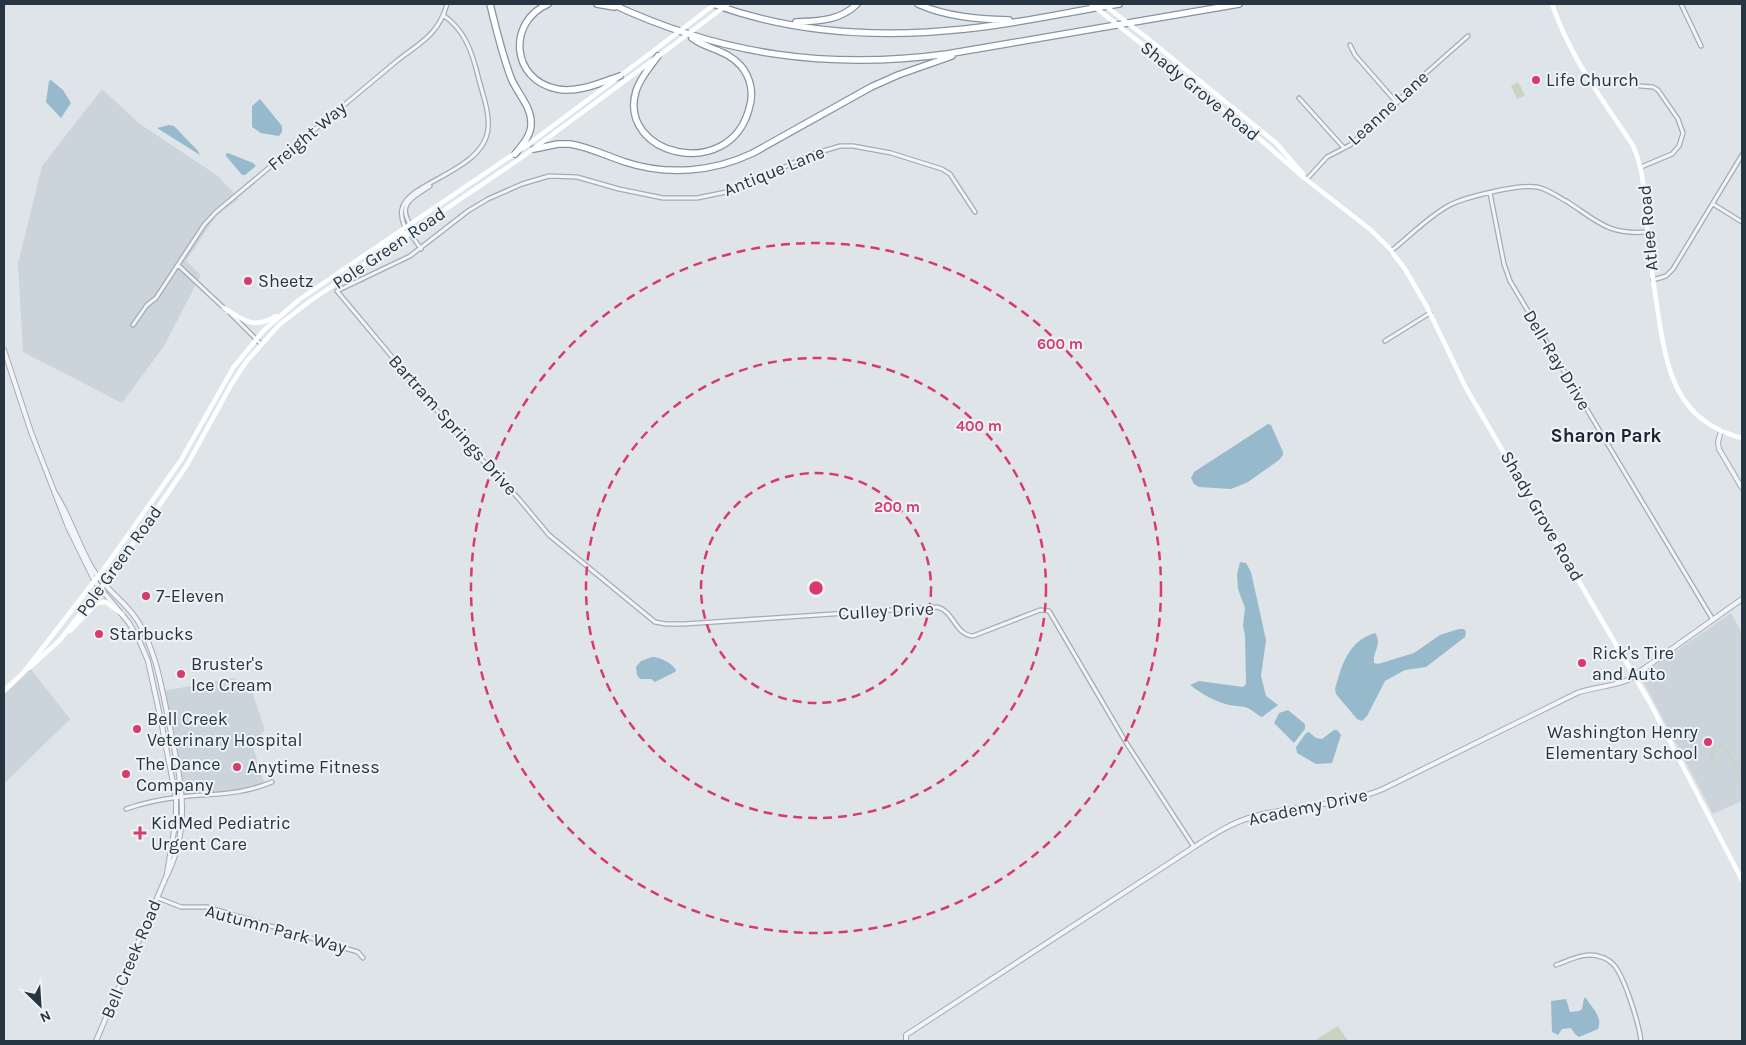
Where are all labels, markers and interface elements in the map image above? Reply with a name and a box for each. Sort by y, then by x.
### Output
street label: Shady Grove Road [1136,36,1264,146]
street label: Leanne Lane [1343,66,1433,150]
place label: Life Church [1546,69,1639,91]
marker: Life Church [1530,74,1542,86]
street label: Freight Way [263,96,351,175]
street label: Antique Lane [720,141,828,201]
street label: Atlee Road [1633,184,1663,272]
street label: Pole Green Road [328,202,450,294]
place label: Sheetz [258,270,314,292]
marker: Sheetz [242,275,254,287]
street label: Dell-Ray Drive [1518,306,1596,414]
text: 600 m [1037,335,1083,353]
street label: Bartram Springs Drive [384,350,522,500]
text: 400 m [956,417,1002,435]
district label: Sharon Park [1551,425,1661,447]
street label: Shady Grove Road [1496,447,1588,585]
text: 200 m [874,498,920,516]
street label: Pole Green Road [71,501,167,621]
centre of rings [807,579,825,597]
place label: 7-Eleven [156,585,224,607]
marker: 7-Eleven [140,590,152,602]
street label: Culley Drive [838,598,934,624]
place label: Starbucks [109,623,194,645]
marker: Starbucks [93,628,105,640]
place label: Rick's Tire and Auto [1592,642,1674,685]
place label: Bruster's Ice Cream [191,653,272,696]
marker: Rick's Tire and Auto [1576,657,1588,669]
marker: Bruster's Ice Cream [175,668,187,680]
place label: Bell Creek Veterinary Hospital [147,708,303,751]
place label: Washington Henry Elementary School [1545,721,1699,764]
marker: Bell Creek Veterinary Hospital [131,723,143,735]
marker: Washington Henry Elementary School [1702,736,1714,748]
place label: The Dance Company [136,753,221,796]
place label: Anytime Fitness [247,756,380,778]
marker: Anytime Fitness [231,761,243,773]
marker: The Dance Company [120,768,132,780]
street label: Academy Drive [1247,784,1369,830]
place label: KidMed Pediatric Urgent Care [151,812,290,855]
marker: KidMed Pediatric Urgent Care [133,826,147,840]
street label: Bell Creek Road [96,896,166,1022]
street label: Autumn Park Way [203,900,350,959]
north arrow [15,980,65,1030]
text: N [37,1007,53,1026]

